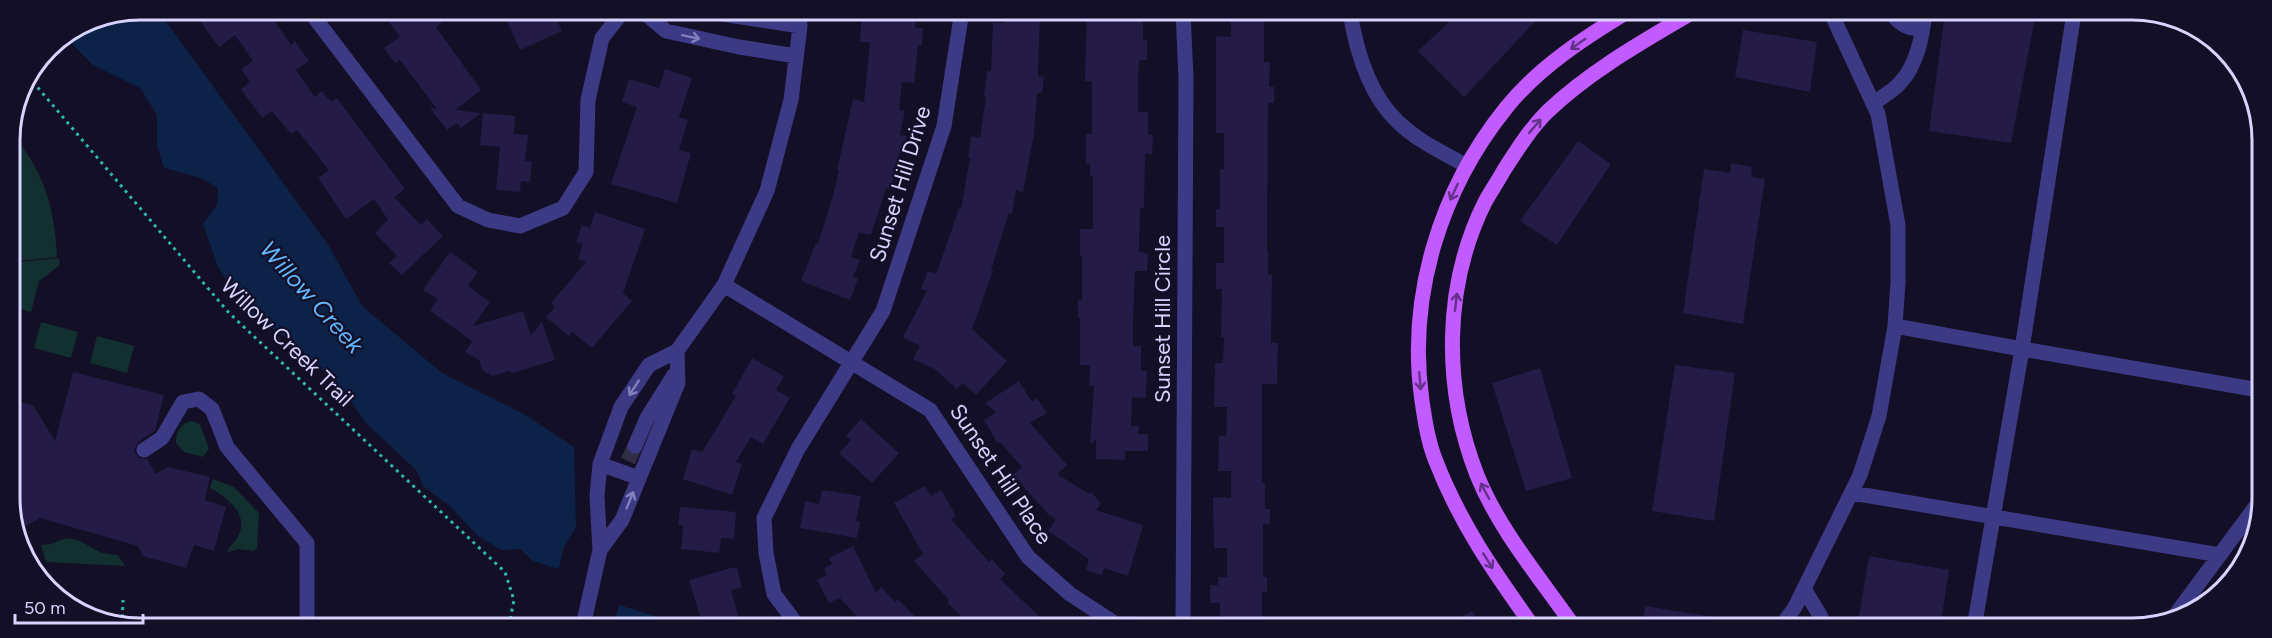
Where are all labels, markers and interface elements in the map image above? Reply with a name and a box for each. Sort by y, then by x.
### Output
one-way arrow [680,32,700,43]
one-way arrow [1571,38,1587,50]
street label: Sunset Hill Drive [863,103,937,265]
one-way arrow [1528,119,1542,134]
one-way arrow [1448,182,1459,200]
water label: Willow Creek [254,235,371,360]
street label: Sunset Hill Circle [1149,235,1176,403]
street label: Willow Creek Trail [215,272,359,412]
one-way arrow [1451,292,1462,312]
one-way arrow [1415,371,1426,391]
one-way arrow [628,379,640,396]
street label: Sunset Hill Place [944,399,1058,549]
one-way arrow [1479,483,1491,500]
one-way arrow [625,491,636,510]
one-way arrow [1481,553,1494,570]
scale bar [15,587,142,625]
text: 50 m [24,597,66,619]

